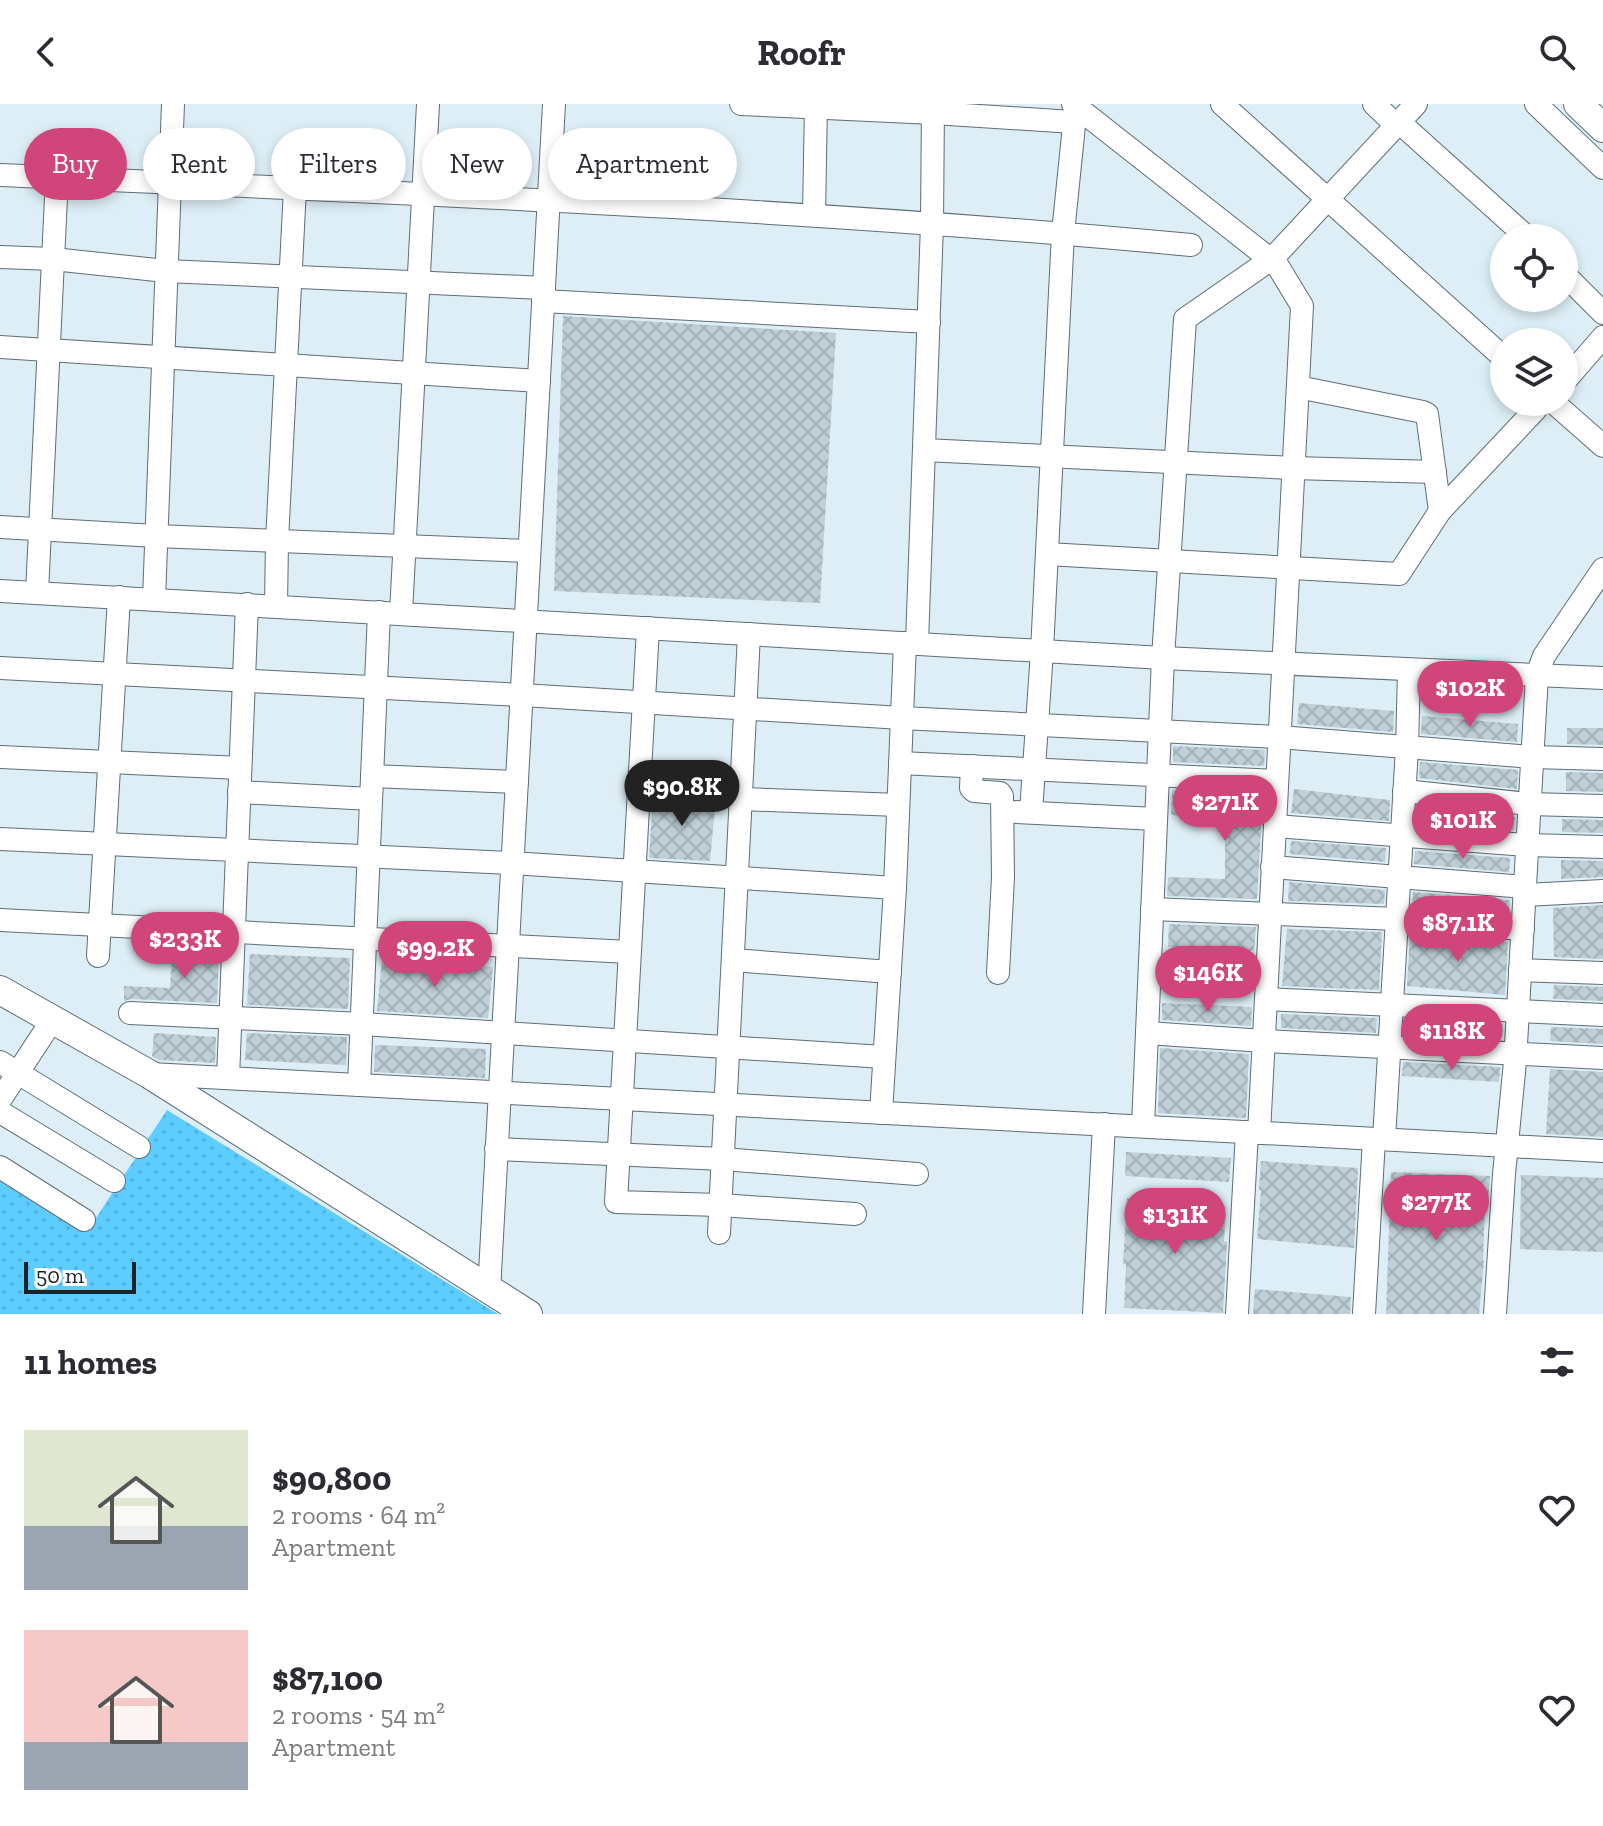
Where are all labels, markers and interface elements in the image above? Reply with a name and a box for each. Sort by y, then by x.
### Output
icon: back [24,30,68,74]
icon: search [1535,30,1579,74]
text: Roofr [757,31,846,74]
chip: Buy [24,128,127,200]
chip: Rent [143,128,255,200]
chip: Filters [271,128,406,200]
chip: New [422,128,532,200]
chip: Apartment [548,128,737,200]
map controls [1490,224,1578,416]
button: locate [1490,224,1578,312]
button: layers [1490,328,1578,416]
pin: $102K [1414,661,1526,729]
text: $102K [1435,671,1505,703]
pin: $90.8K [617,760,747,828]
text: $90.8K [642,770,722,802]
pin: $271K [1169,775,1281,843]
text: $271K [1191,785,1259,817]
pin: $101K [1407,793,1519,861]
text: $101K [1430,803,1496,835]
pin: $87.1K [1393,896,1523,964]
text: $87.1K [1422,906,1494,938]
pin: $233K [129,912,241,980]
pin: $99.2K [370,921,500,989]
text: $233K [149,922,221,954]
text: $99.2K [396,931,474,963]
pin: $146K [1152,946,1264,1014]
text: $146K [1173,956,1243,988]
pin: $118K [1396,1004,1508,1072]
text: $118K [1419,1014,1485,1046]
pin: $277K [1380,1175,1492,1243]
text: $277K [1401,1185,1471,1217]
pin: $131K [1119,1188,1231,1256]
text: $131K [1142,1198,1208,1230]
scale bar [24,1258,136,1294]
text: 50 m [36,1262,84,1289]
icon: filters [1535,1340,1579,1384]
text: 11 homes [24,1342,157,1383]
text: $90,800 [272,1458,392,1499]
icon: home [88,1462,184,1558]
icon: heart [1535,1488,1579,1532]
text: 2 rooms · 64 m² [272,1499,445,1531]
text: Apartment [272,1531,395,1563]
text: $87,100 [272,1658,383,1699]
icon: home [88,1662,184,1758]
icon: heart [1535,1688,1579,1732]
text: 2 rooms · 54 m² [272,1699,445,1731]
text: Apartment [272,1731,395,1763]

